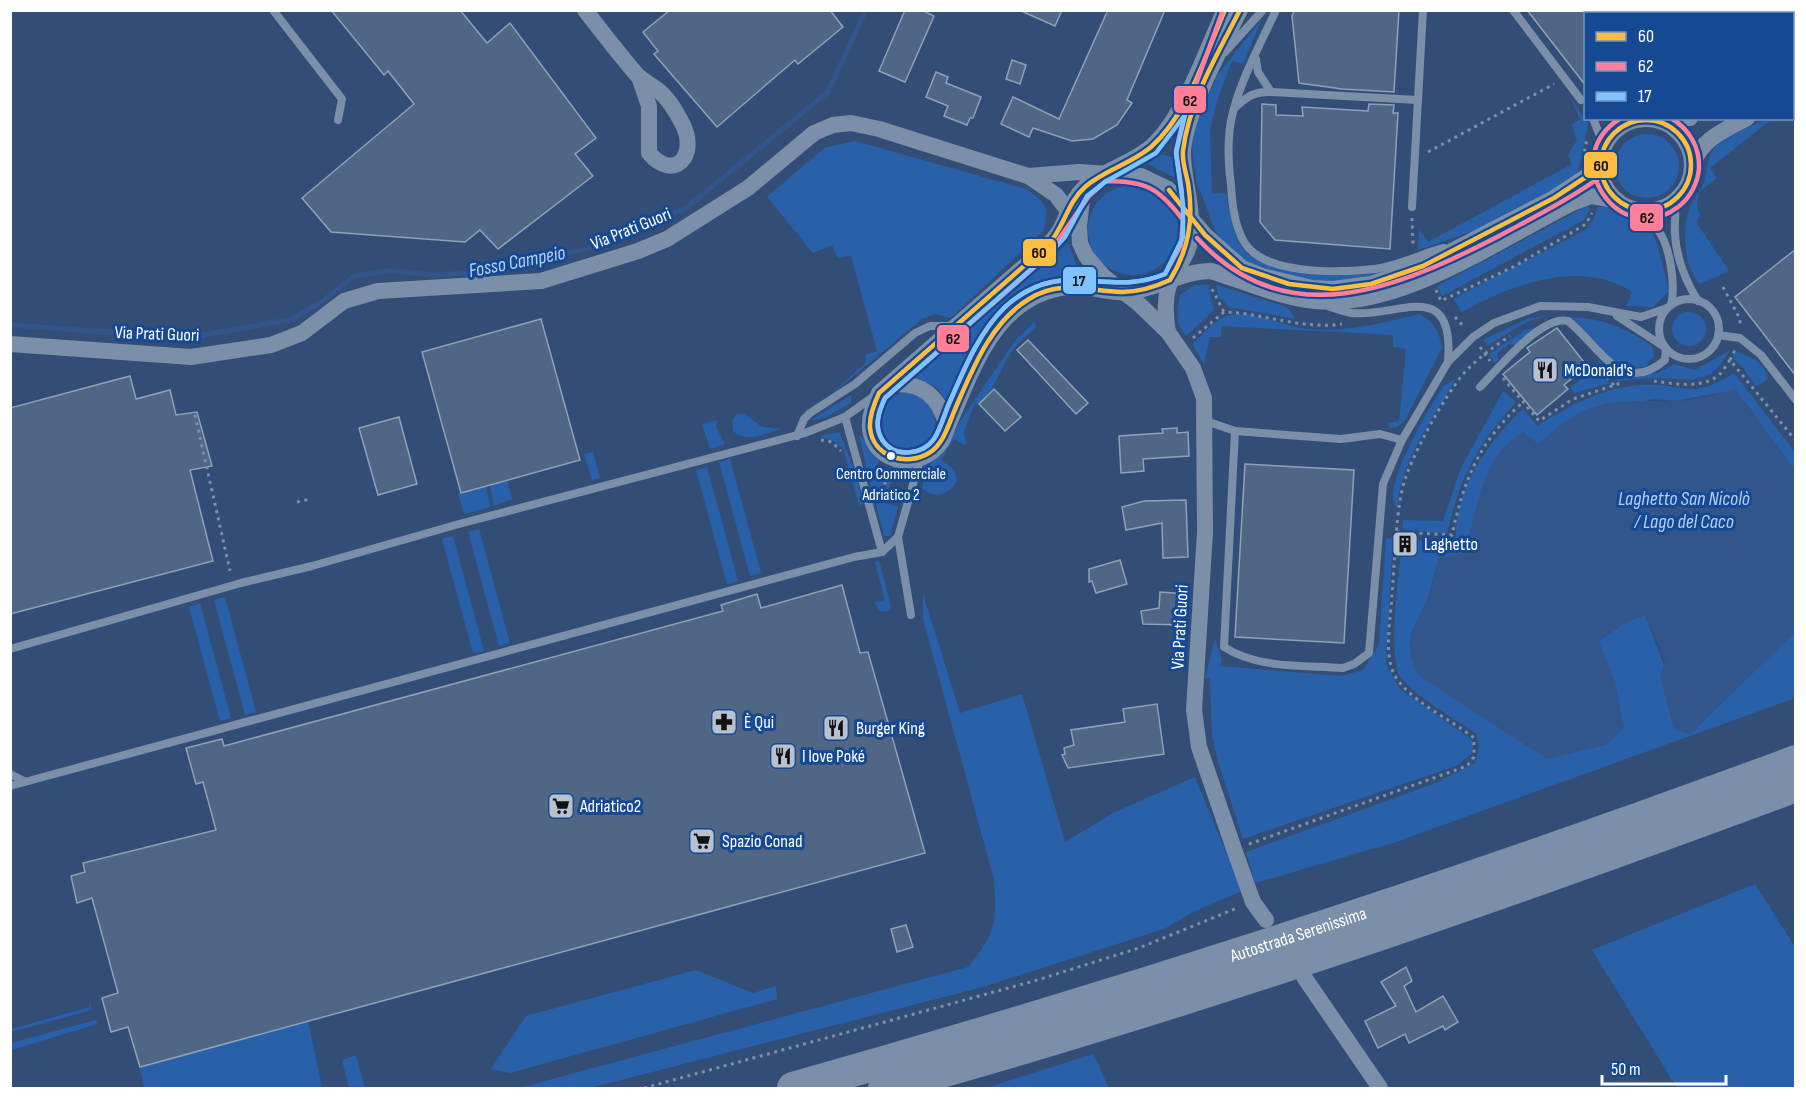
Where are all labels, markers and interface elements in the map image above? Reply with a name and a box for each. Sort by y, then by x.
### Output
legend [1584,12,1794,120]
text: 60 [1638,26,1654,47]
text: 62 [1638,56,1653,77]
line badge: 62 [1173,85,1207,114]
text: 17 [1638,86,1652,107]
text: 62 [1183,92,1197,111]
line badge: 60 [1583,151,1618,179]
text: 60 [1593,157,1609,176]
street label: Via Prati Guori [588,203,674,255]
line badge: 62 [1629,203,1664,232]
text: 62 [1640,209,1654,228]
line badge: 60 [1022,238,1057,267]
water label: Fosso Campeio [467,241,567,283]
text: 60 [1031,244,1047,263]
line badge: 17 [1062,266,1097,295]
text: 17 [1072,272,1086,291]
street label: Via Prati Guori [114,322,200,346]
line badge: 62 [936,324,970,353]
text: 62 [946,330,960,349]
restaurant icon: McDonald's [1530,355,1560,385]
place label: McDonald's [1564,360,1633,381]
marker: Centro Commerciale Adriatico 2 [885,450,897,462]
place label: Centro Commerciale Adriatico 2 [836,465,946,505]
water label: Laghetto San Nicolò / Lago del Caco [1618,487,1750,534]
building icon: Laghetto [1390,529,1420,559]
place label: Laghetto [1424,534,1478,555]
street label: Via Prati Guori [1167,584,1193,670]
pharmacy icon: È Qui [709,707,739,737]
place label: È Qui [744,712,774,733]
restaurant icon: Burger King [821,713,851,743]
place label: Burger King [856,718,925,739]
restaurant icon: I love Poké [768,741,798,771]
place label: I love Poké [802,746,865,767]
supermarket icon: Adriatico2 [546,791,576,821]
place label: Adriatico2 [579,796,641,817]
supermarket icon: Spazio Conad [687,826,717,856]
place label: Spazio Conad [722,831,802,852]
street label: Autostrada Serenissima [1226,902,1369,967]
scale bar [1602,1048,1726,1086]
text: 50 m [1611,1059,1641,1080]

